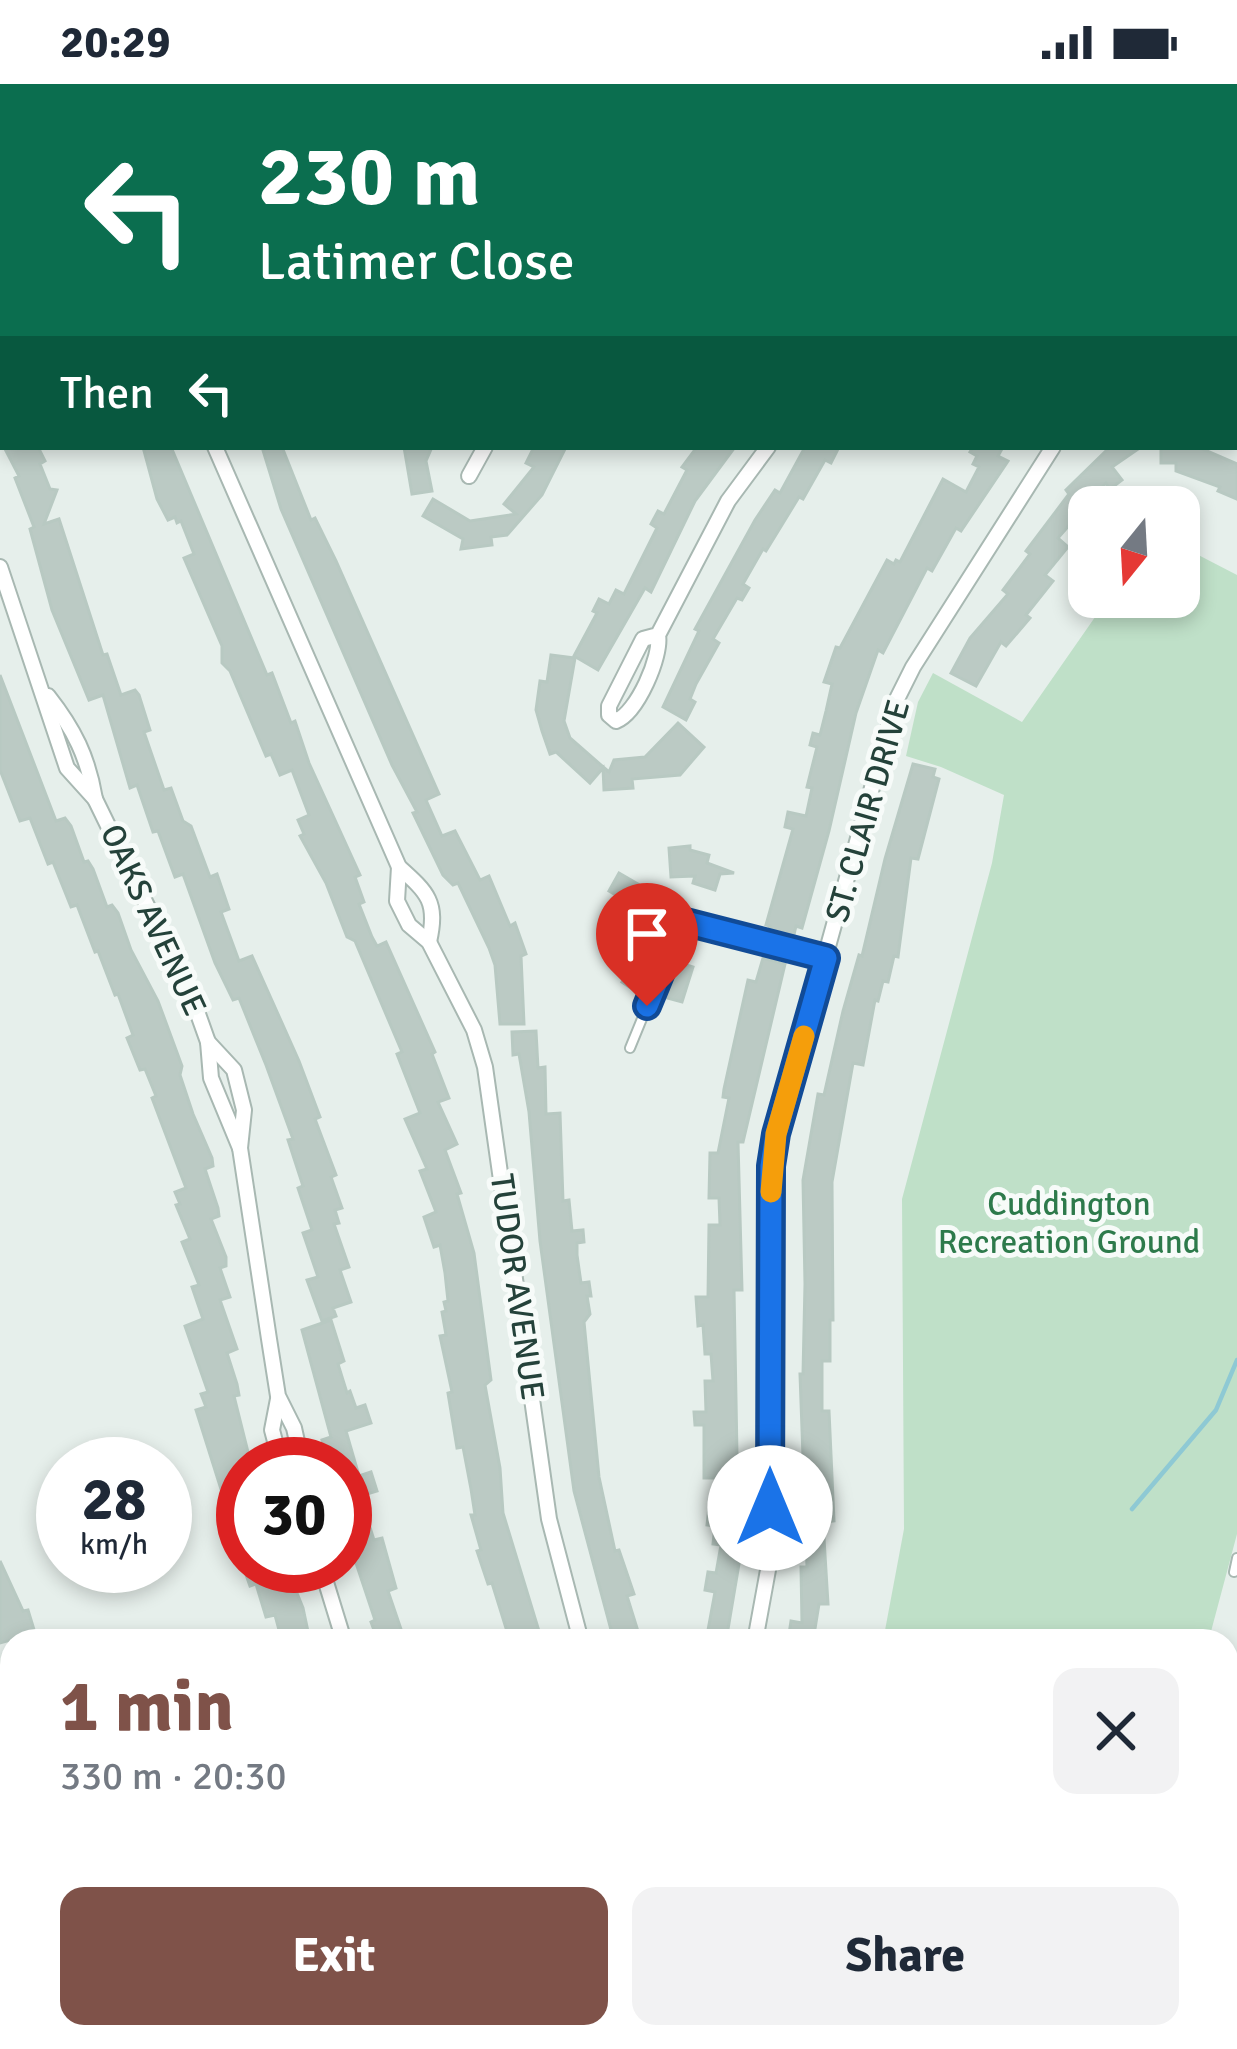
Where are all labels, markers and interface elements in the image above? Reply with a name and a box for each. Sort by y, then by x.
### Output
text: 20:29 [60,15,170,70]
text: 230 m [258,125,480,229]
icon: left [60,132,216,288]
text: Latimer Close [258,228,575,295]
icon: left [178,360,244,426]
text: Then [60,366,154,421]
north arrow [1068,486,1200,618]
map controls [1068,486,1200,618]
street label: ST. CLAIR DRIVE [817,695,919,927]
street label: OAKS AVENUE [91,818,215,1022]
pin [596,883,698,1006]
icon: arrive [614,901,680,967]
street label: TUDOR AVENUE [481,1171,553,1403]
park label: Cuddington Recreation Ground [938,1184,1200,1263]
speed limit sign: 30 [216,1437,372,1593]
position arrow [707,1445,833,1571]
text: 28 [82,1463,146,1537]
text: km/h [80,1526,148,1563]
text: 1 min [60,1662,234,1751]
button: close [1053,1668,1179,1794]
text: 330 m · 20:30 [60,1752,287,1800]
button: Exit [60,1887,608,2025]
button: Share [632,1887,1179,2025]

